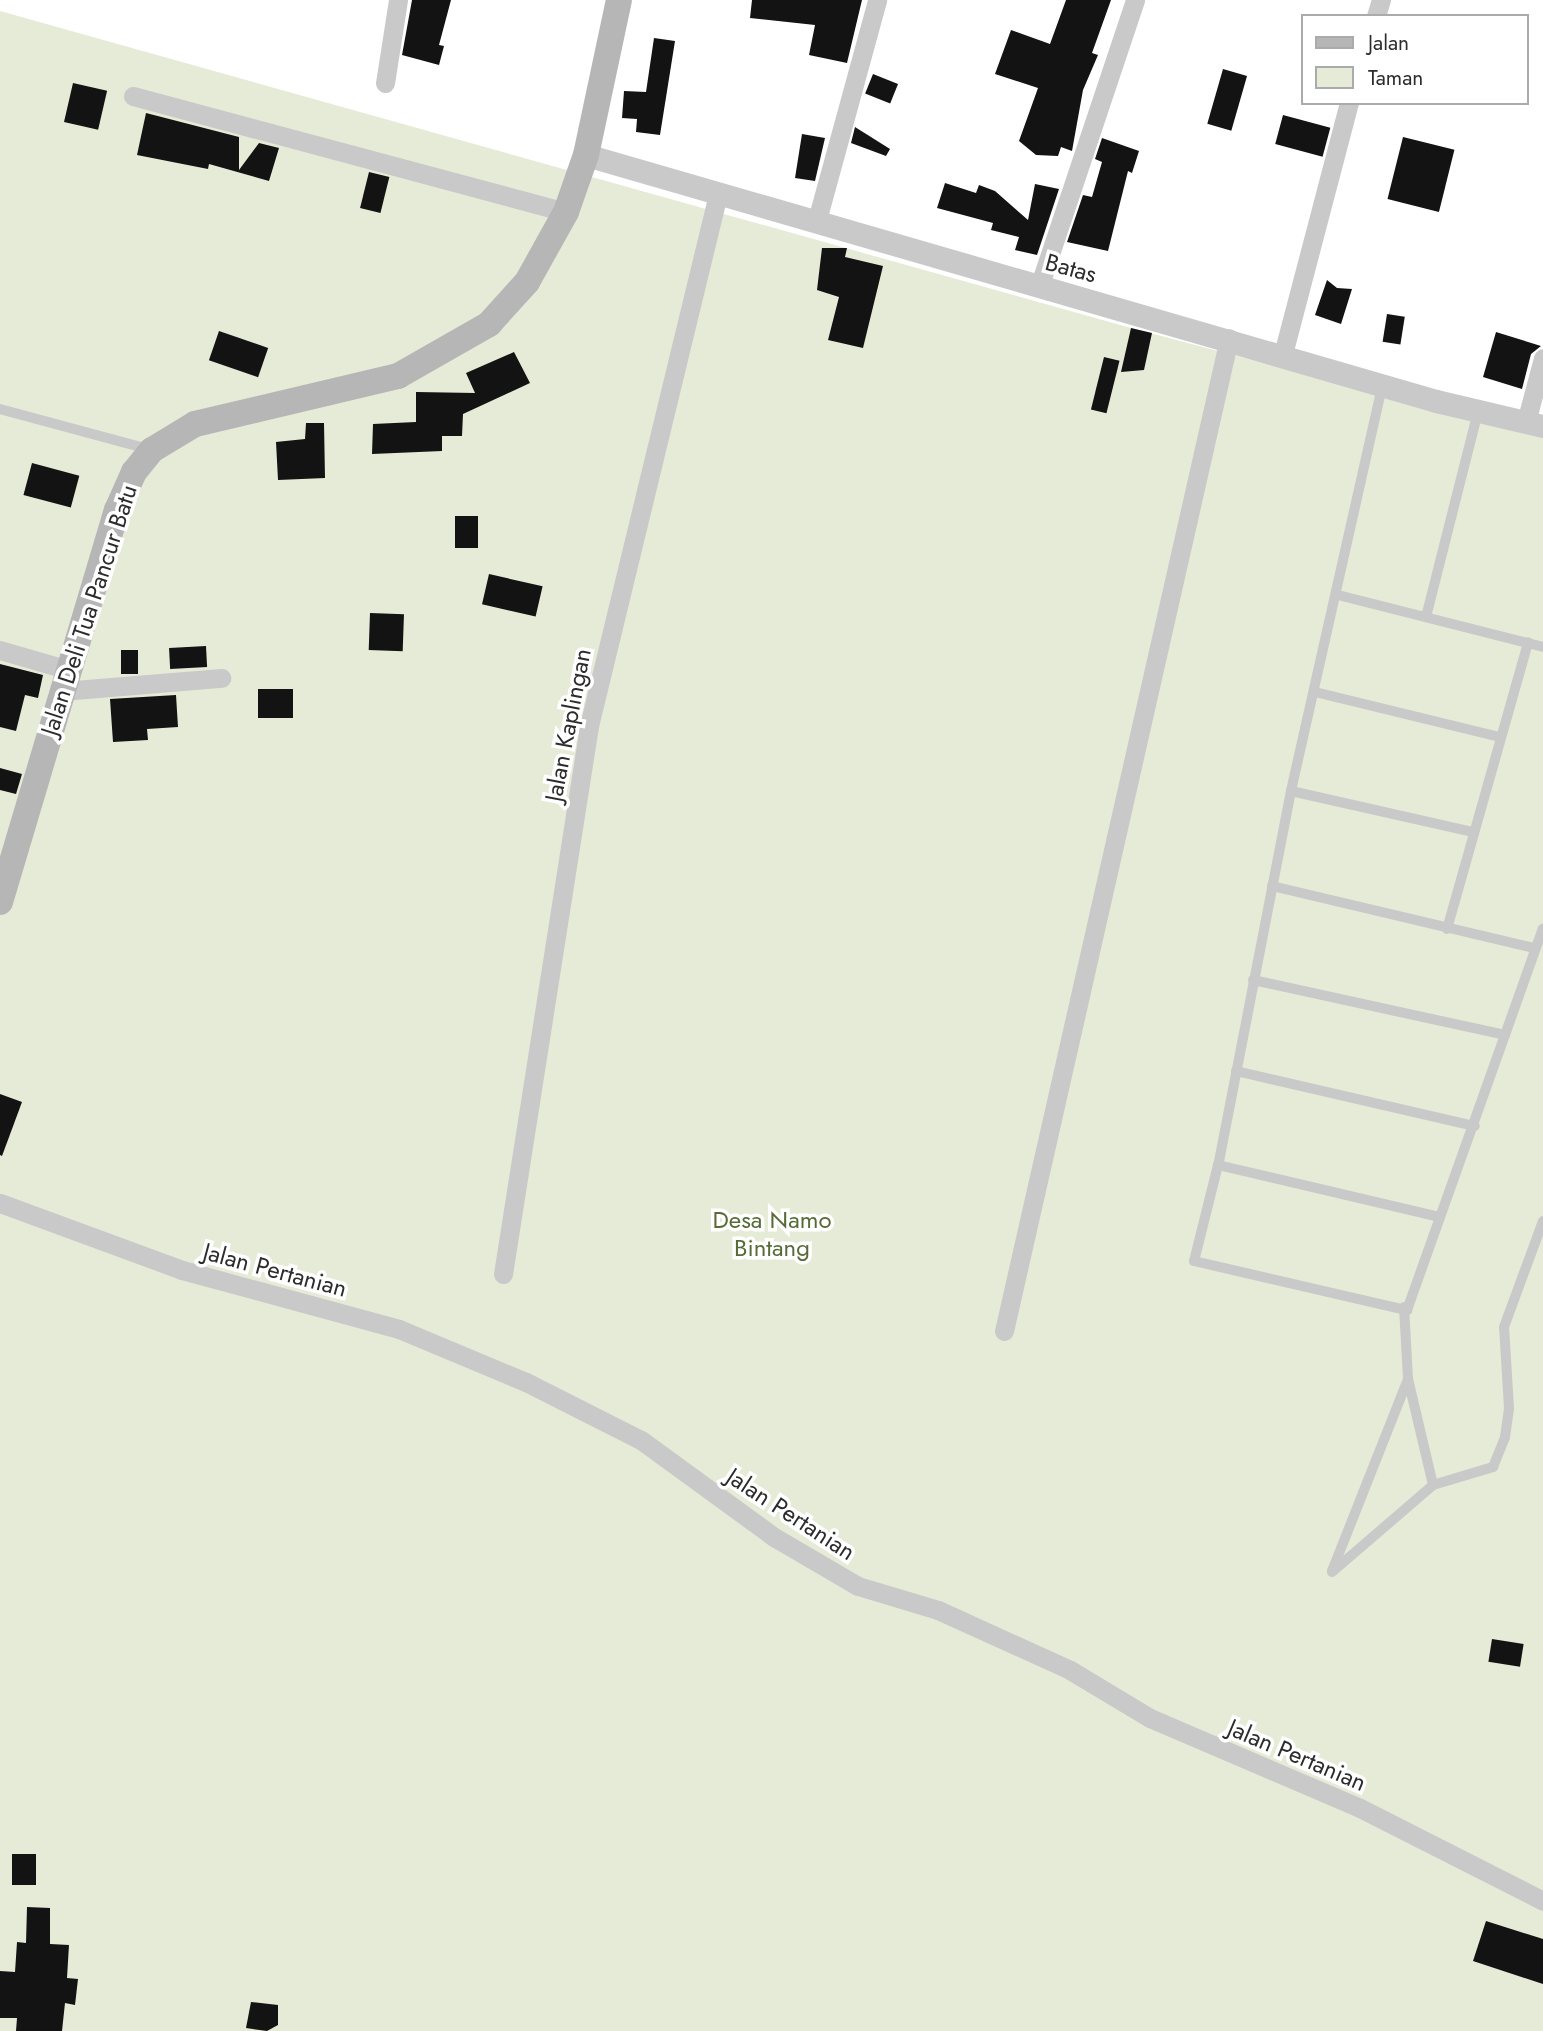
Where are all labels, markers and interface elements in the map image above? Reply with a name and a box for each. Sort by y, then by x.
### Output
legend [1302,14,1529,105]
text: Jalan [1368,28,1409,58]
text: Taman [1368,63,1423,93]
street label: Batas [1042,247,1100,289]
street label: Jalan Deli Tua Pancur Batu [35,481,143,739]
street label: Jalan Kaplingan [539,646,597,804]
park label: Desa Namo Bintang [712,1206,832,1262]
street label: Jalan Pertanian [200,1237,350,1303]
street label: Jalan Pertanian [721,1462,861,1566]
street label: Jalan Pertanian [1223,1713,1371,1797]

